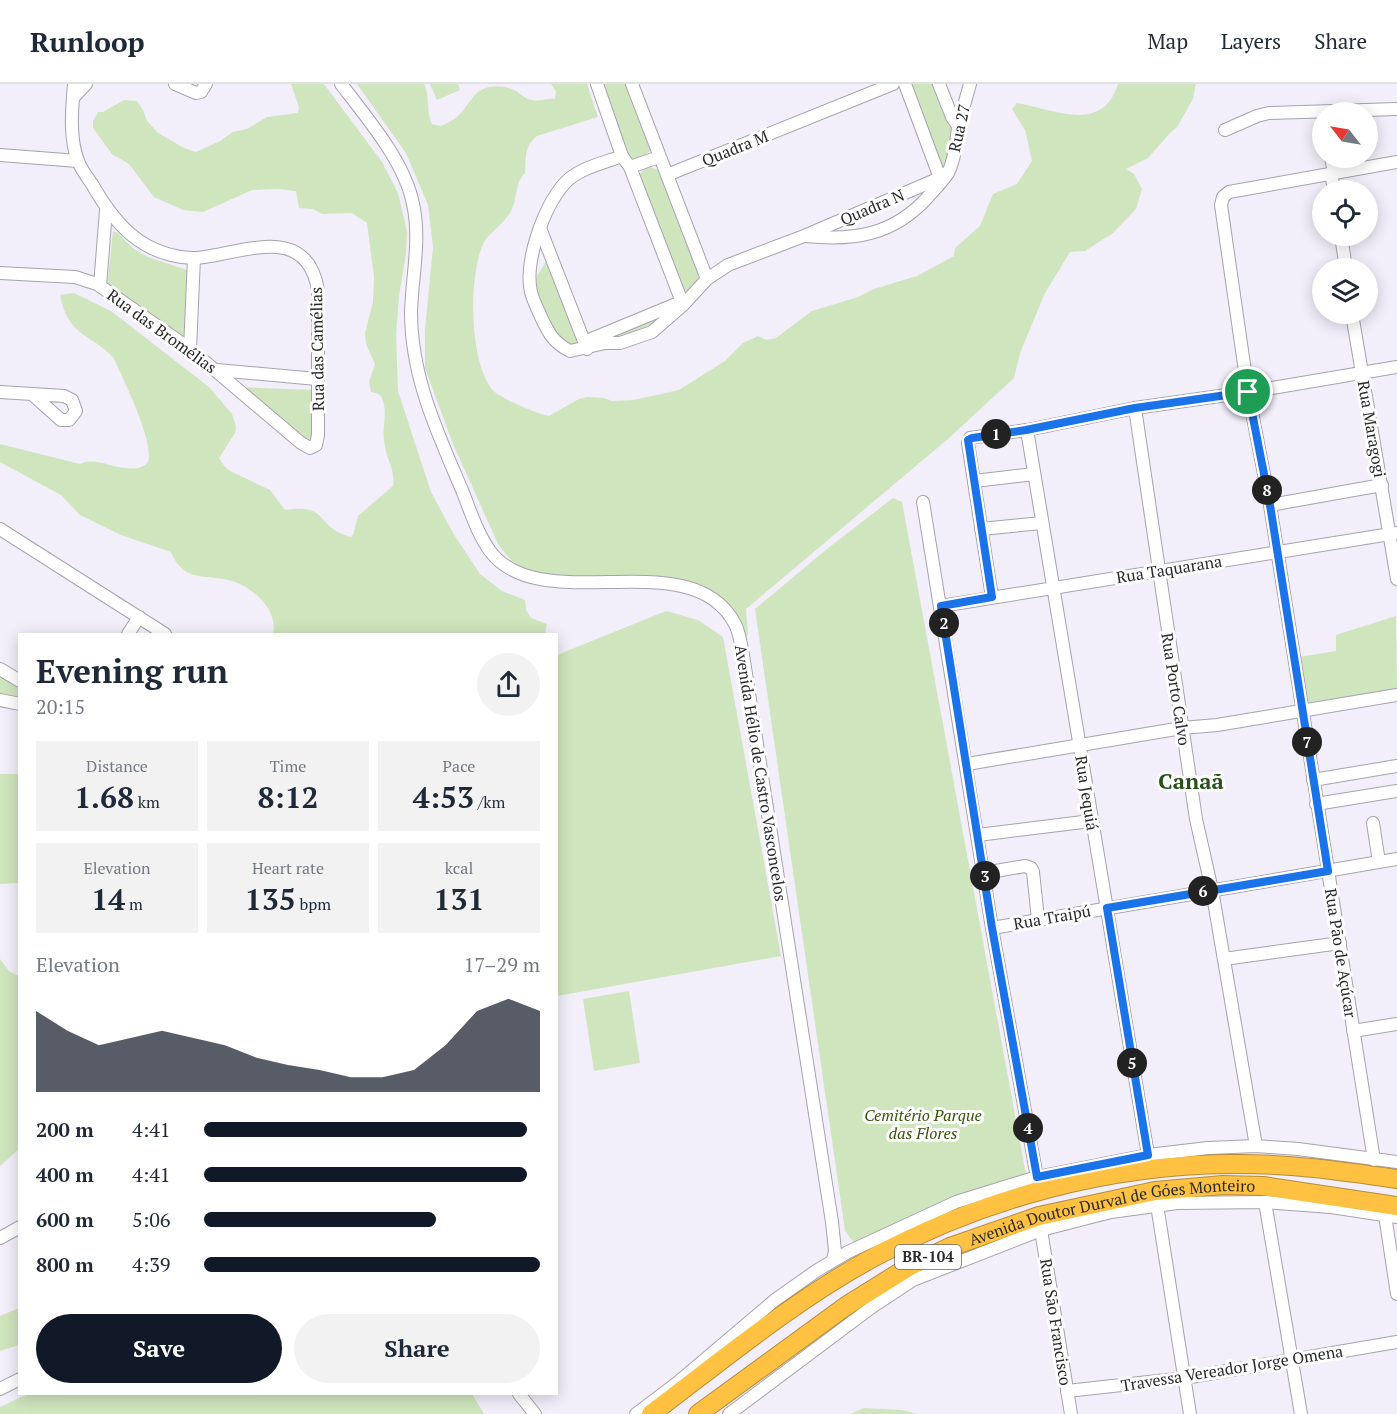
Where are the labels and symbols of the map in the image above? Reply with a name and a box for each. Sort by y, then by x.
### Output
street label: Rua 27 [943,102,975,154]
north arrow [1312,102,1378,168]
street label: Quadra M [698,125,772,171]
street label: Quadra N [836,184,908,230]
street label: Rua das Bromélias [103,284,221,378]
street label: Rua das Camélias [305,287,329,411]
pin [1222,366,1273,417]
street label: Rua Maragogi [1353,379,1391,479]
pin: 1 [981,419,1011,449]
pin: 8 [1252,475,1282,505]
street label: Rua Taquarana [1115,550,1223,588]
pin: 2 [929,608,959,638]
street label: Rua Porto Calvo [1156,631,1196,747]
street label: Avenida Hélio de Castro Vasconcelos [730,643,792,903]
pin: 7 [1292,727,1322,757]
street label: Rua Jequiá [1070,754,1104,832]
district label: Canaã [1158,766,1224,795]
pin: 3 [970,861,1000,891]
pin: 6 [1188,876,1218,906]
street label: Rua Pão de Açúcar [1320,887,1362,1020]
street label: Rua Traipú [1012,899,1092,935]
pin: 5 [1117,1048,1147,1078]
park label: Cemitério Parque das Flores [864,1104,982,1144]
pin: 4 [1013,1113,1043,1143]
street label: Avenida Doutor Durval de Góes Monteiro [966,1174,1256,1251]
road number: BR-104 [895,1245,961,1269]
street label: Rua São Francisco [1035,1257,1077,1387]
street label: Travessa Vereador Jorge Omena [1119,1340,1345,1396]

